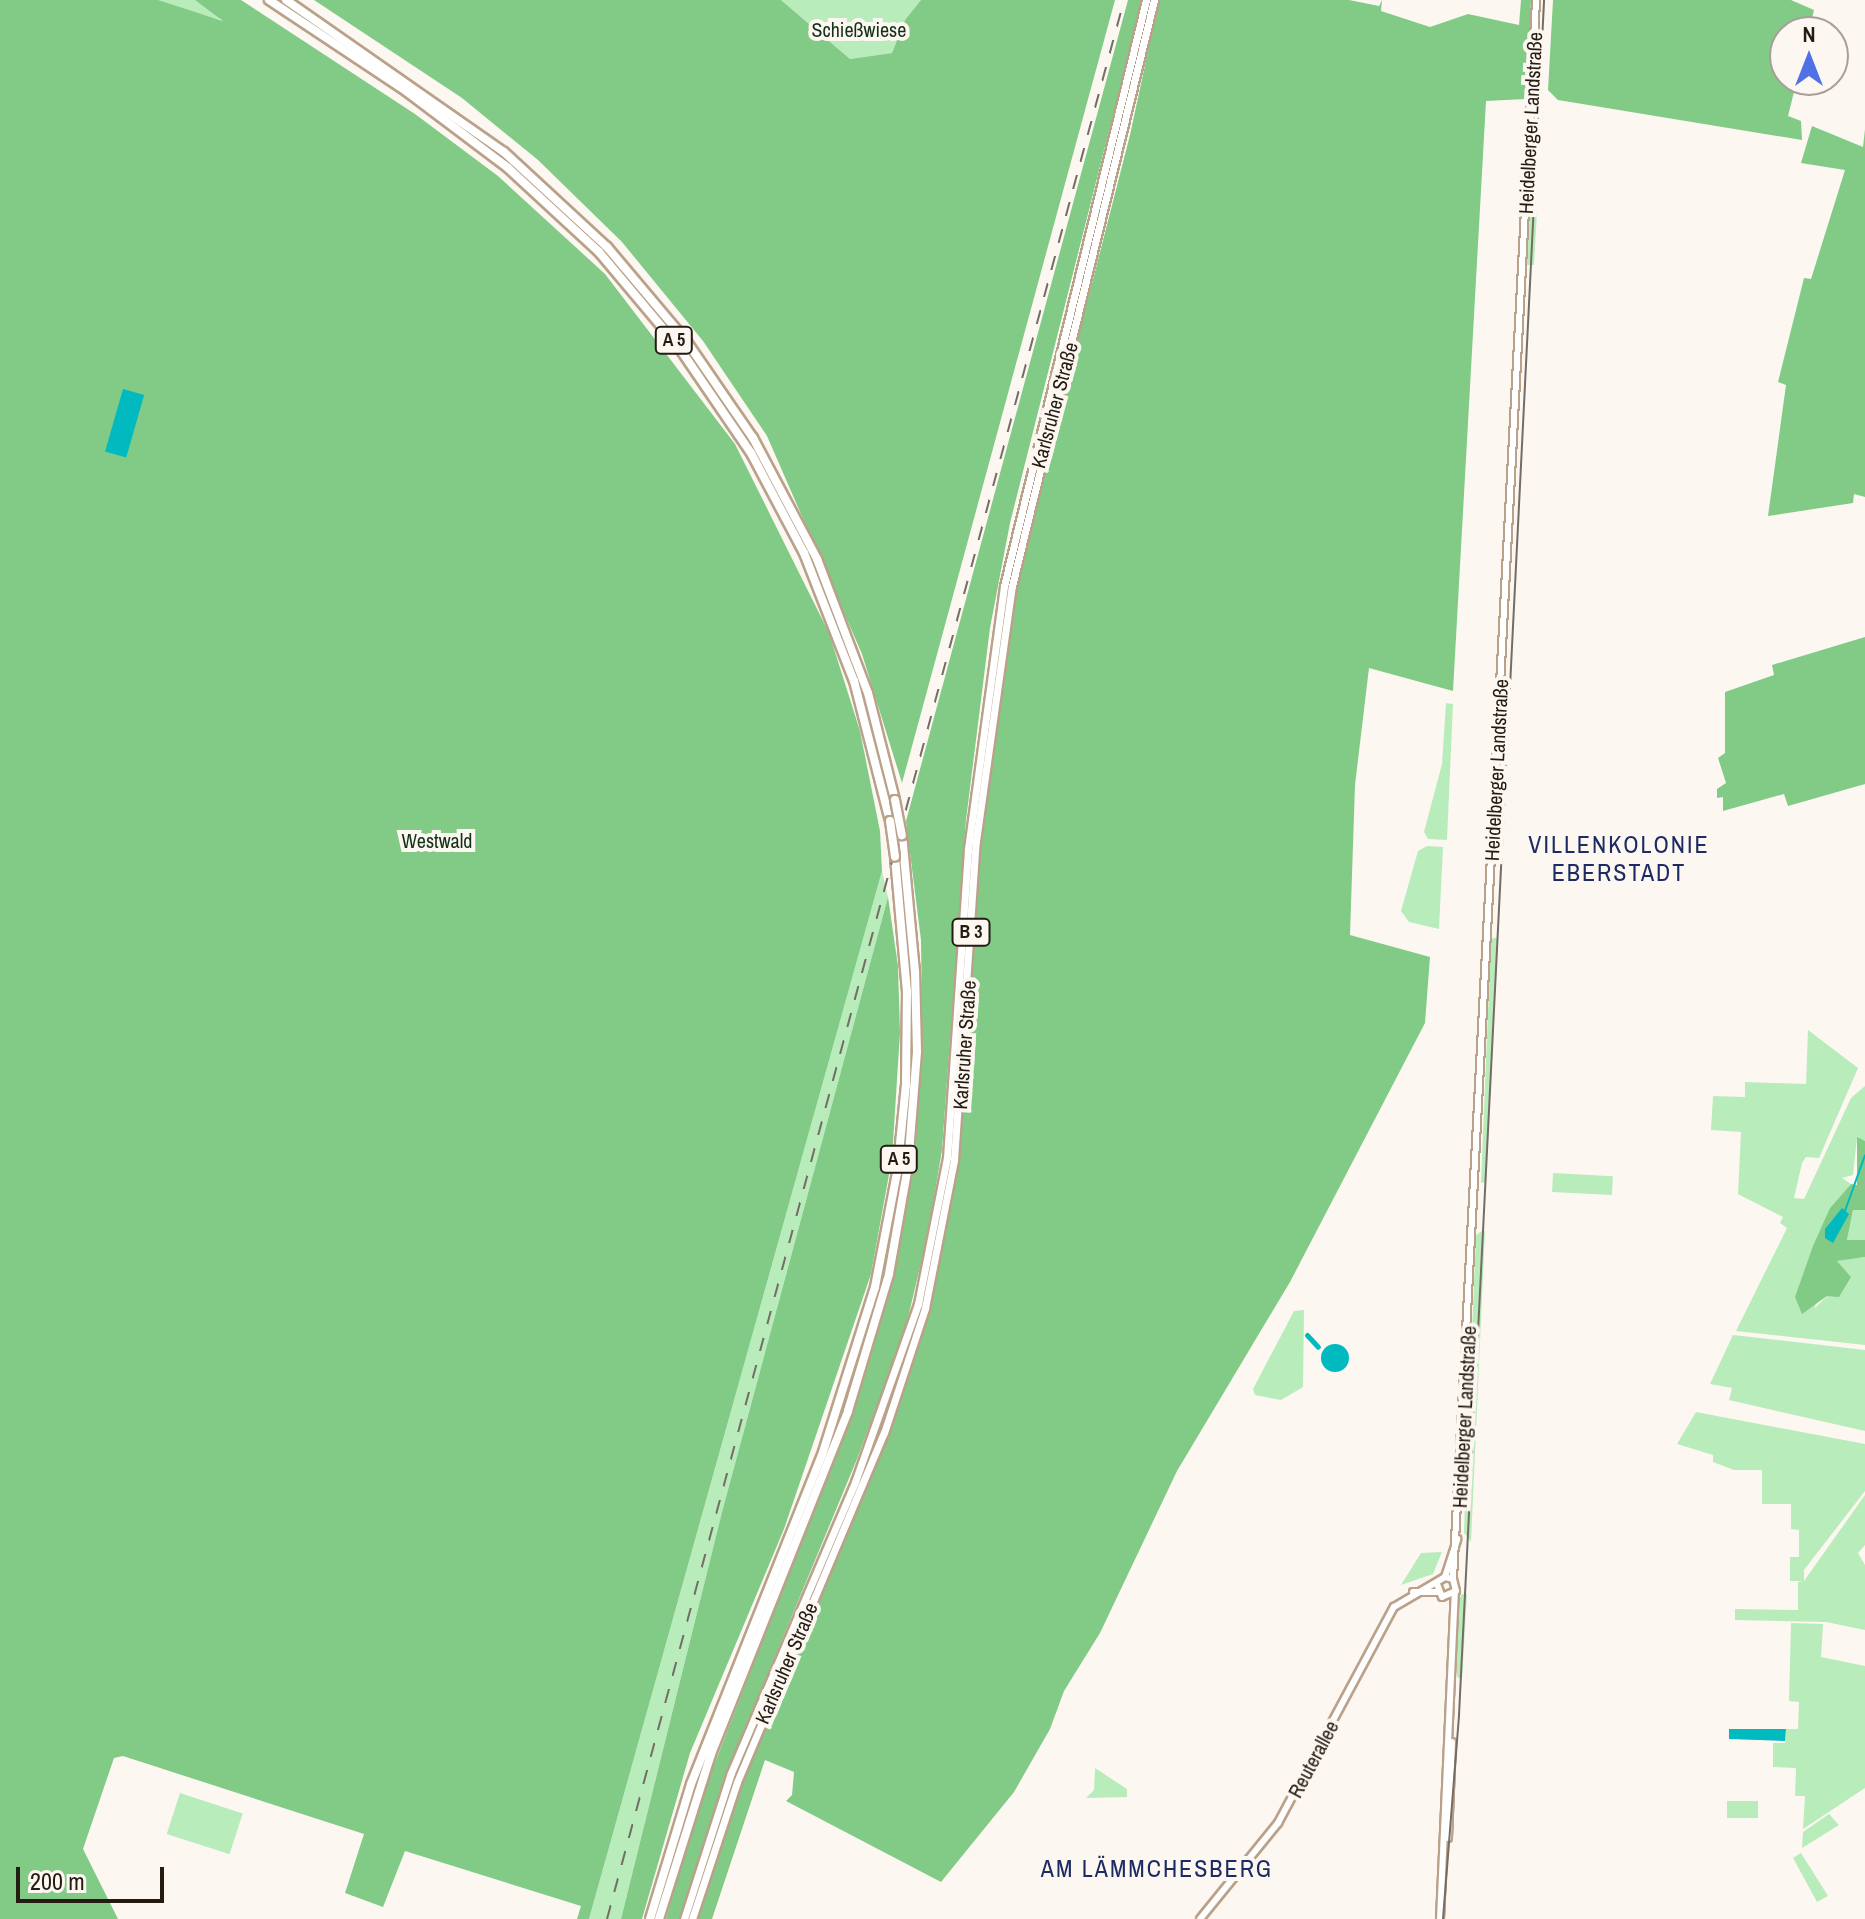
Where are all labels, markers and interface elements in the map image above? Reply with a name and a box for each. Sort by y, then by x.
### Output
north arrow [1769,16,1849,96]
park label: Schießwiese [812,17,906,41]
text: N [1802,19,1816,49]
street label: Heidelberger Landstraße [1513,31,1547,215]
road number: A 5 [654,326,694,354]
street label: Karlsruher Straße [1026,339,1082,471]
street label: Heidelberger Landstraße [1479,678,1513,862]
park label: Westwald [402,828,472,852]
district label: VILLENKOLONIE EBERSTADT [1528,831,1710,887]
road number: B 3 [951,918,991,946]
street label: Karlsruher Straße [948,980,980,1110]
road number: A 5 [879,1145,919,1173]
street label: Heidelberger Landstraße [1447,1325,1481,1509]
street label: Karlsruher Straße [750,1599,822,1727]
street label: Reuterallee [1283,1716,1343,1802]
scale bar [20,1851,168,1901]
district label: AM LÄMMCHESBERG [1041,1855,1273,1883]
text: 200 m [30,1865,85,1897]

